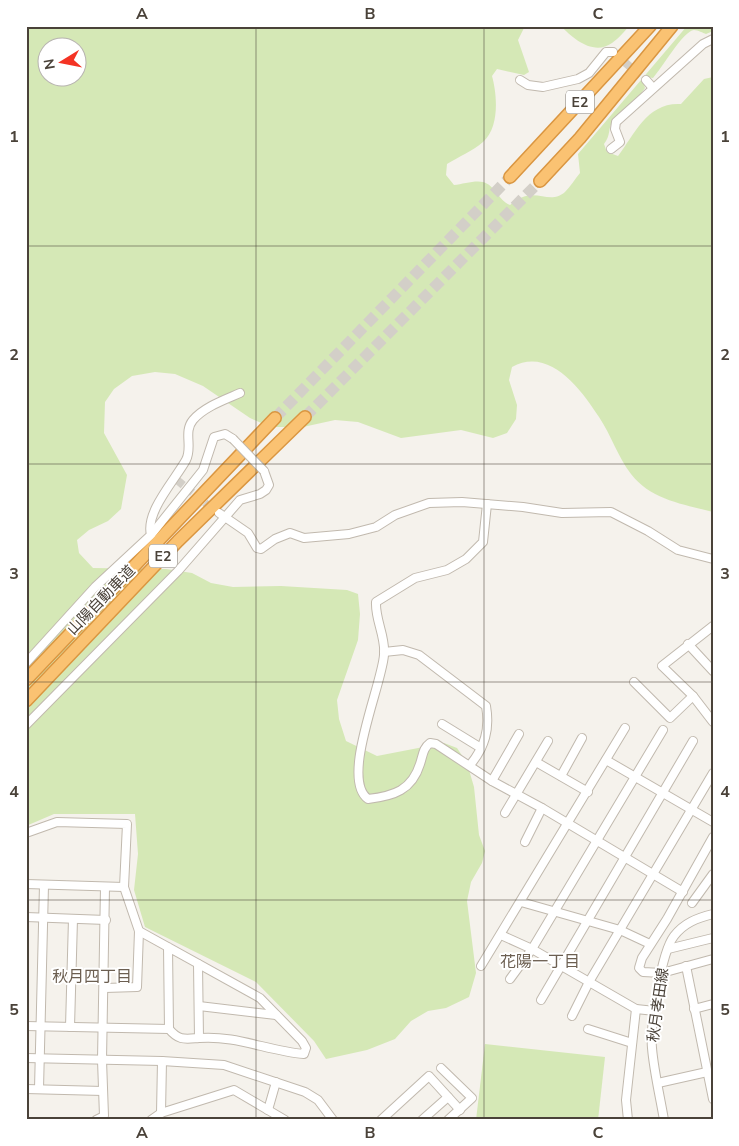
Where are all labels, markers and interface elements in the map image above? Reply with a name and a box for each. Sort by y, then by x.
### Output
text: A [136,3,148,25]
text: B [364,3,376,25]
text: C [593,3,604,25]
north arrow [38,38,88,88]
text: N [39,57,60,71]
road number: E2 [566,90,594,114]
text: 1 [9,126,19,148]
text: 1 [720,126,730,148]
text: 2 [9,344,19,366]
text: 2 [720,344,730,366]
road number: E2 [149,544,177,568]
street label: 山陽自動車道 [63,561,139,639]
text: 3 [9,563,19,585]
text: 3 [720,563,730,585]
text: 4 [9,781,19,803]
text: 4 [720,781,730,803]
district label: 花陽一丁目 [500,951,580,973]
district label: 秋月四丁目 [52,966,132,988]
street label: 秋月孝田線 [643,966,673,1044]
text: 5 [9,999,19,1021]
text: 5 [720,999,730,1021]
text: A [136,1122,148,1144]
text: B [364,1122,376,1144]
text: C [593,1122,604,1144]

